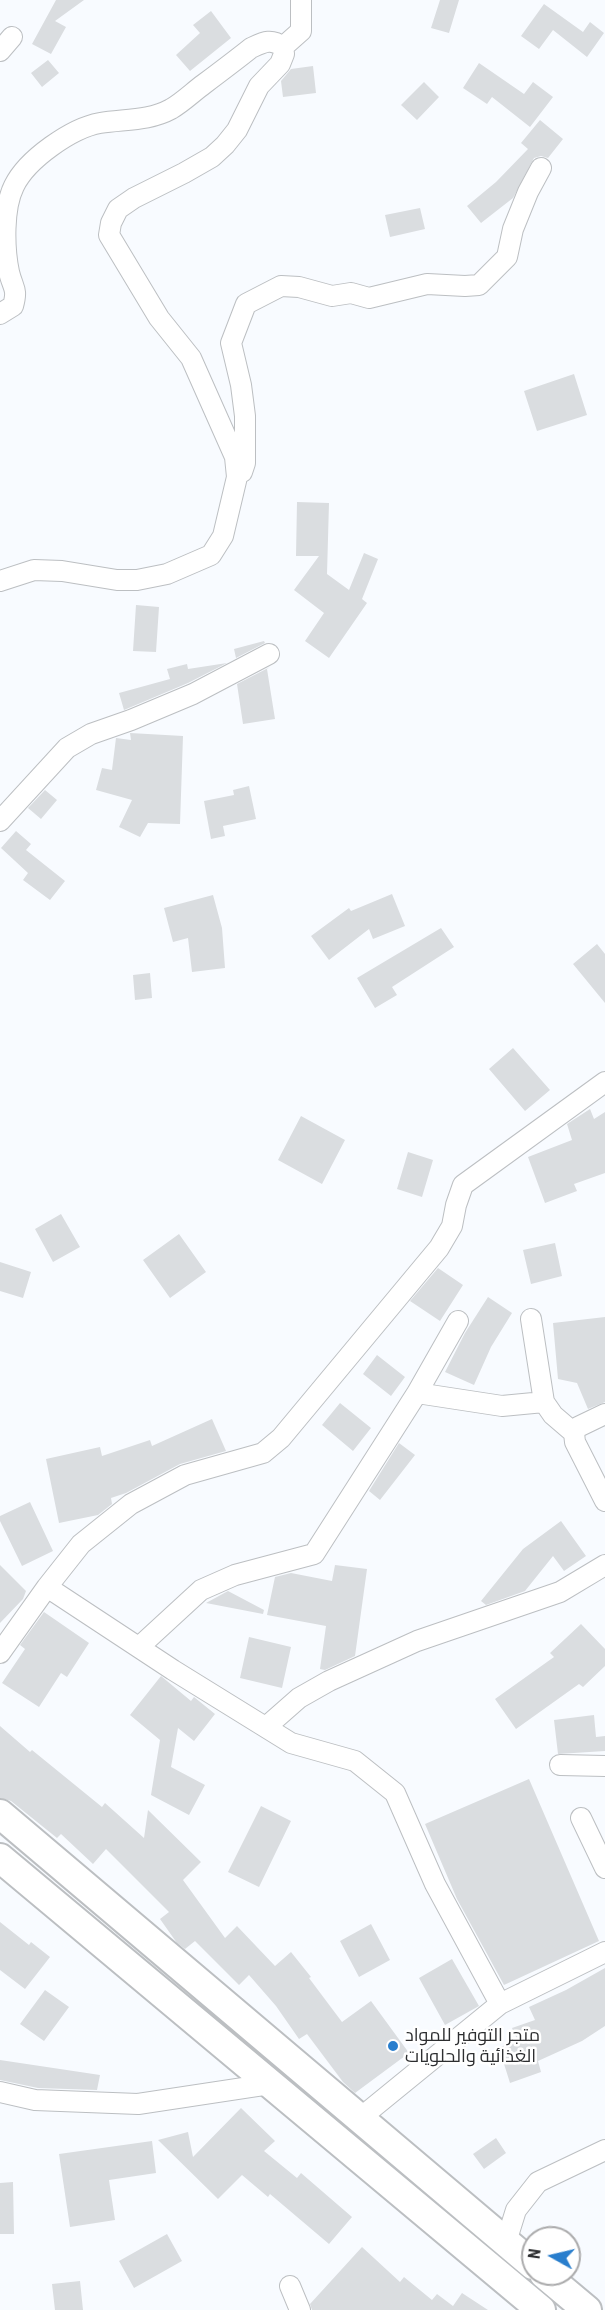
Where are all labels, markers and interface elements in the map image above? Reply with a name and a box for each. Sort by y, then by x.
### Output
place label: متجر التوفير للمواد الغذائية والحلويات [405,2025,540,2068]
marker: متجر التوفير للمواد الغذائية والحلويات [386,2039,400,2053]
north arrow [521,2226,581,2286]
text: N [525,2248,545,2260]

